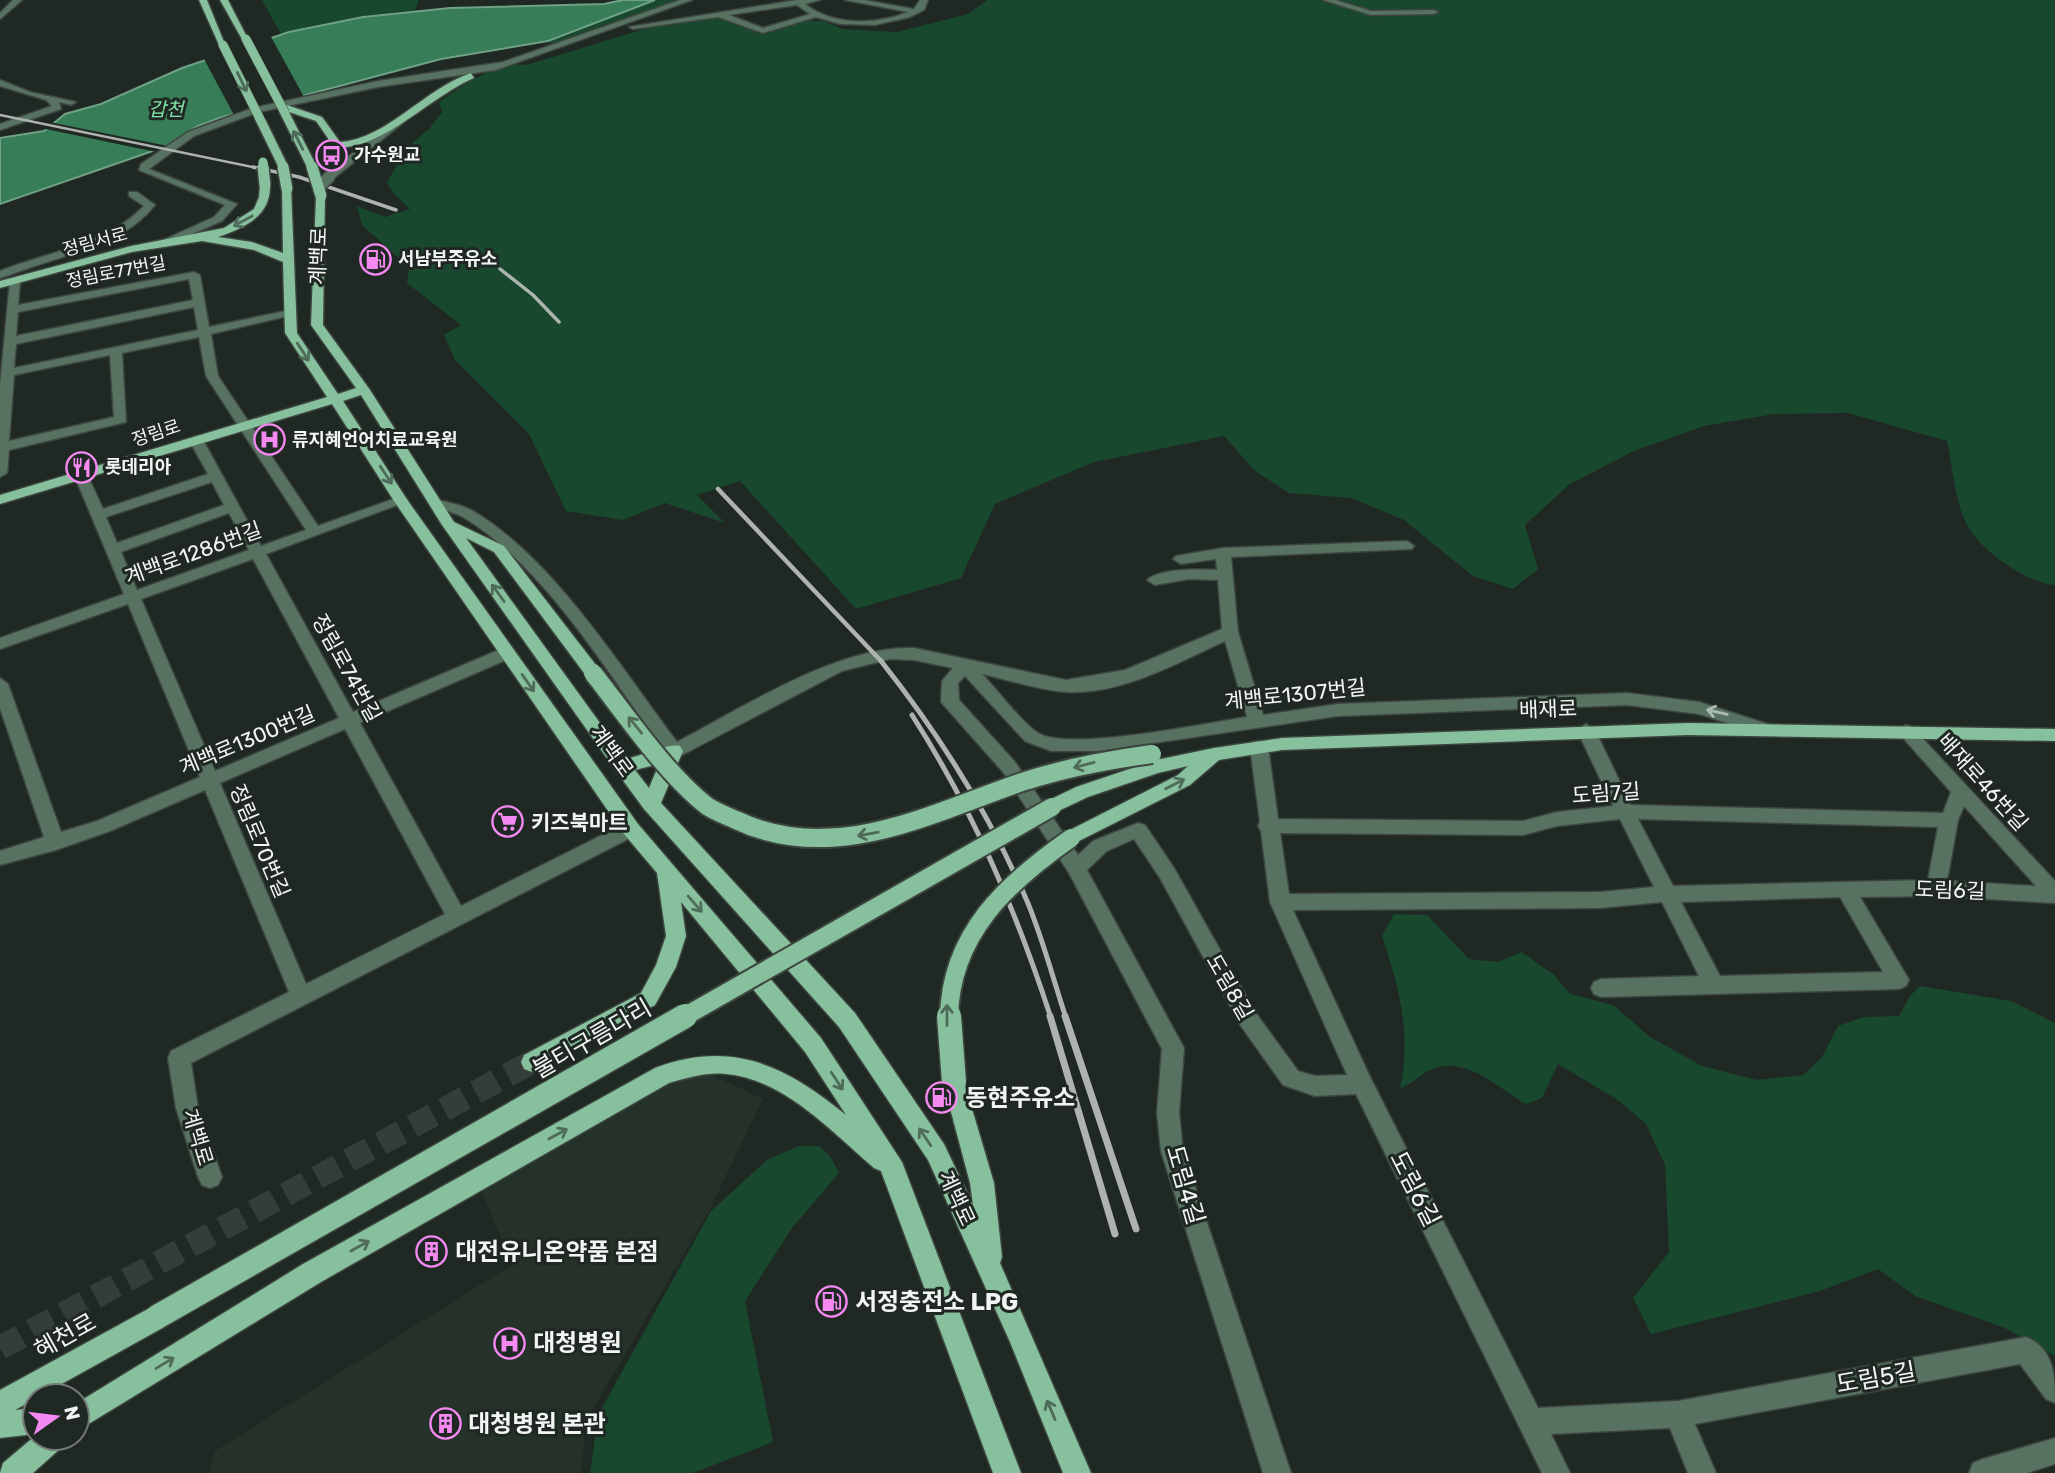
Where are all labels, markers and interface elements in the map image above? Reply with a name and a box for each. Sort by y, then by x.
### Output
one-way arrow [235,71,249,92]
water label: 갑천 [149,98,185,121]
one-way arrow [291,130,305,151]
bus stop icon: 가수원교 [314,138,348,172]
place label: 가수원교 [354,144,420,166]
one-way arrow [233,215,254,228]
street label: 정림서로 [60,223,130,261]
street label: 계백로 [304,227,332,285]
fuel station icon: 서남부주유소 [358,242,392,276]
place label: 서남부주유소 [398,248,497,270]
street label: 정림로77번길 [64,252,168,292]
one-way arrow [296,341,310,361]
street label: 정림로 [129,415,183,451]
hospital icon: 류지혜언어치료교육원 [252,423,286,457]
place label: 류지혜언어치료교육원 [292,429,458,451]
restaurant icon: 롯데리아 [65,450,99,484]
place label: 롯데리아 [105,456,172,478]
one-way arrow [379,465,393,485]
street label: 계백로1286번길 [121,517,265,589]
one-way arrow [491,584,506,603]
street label: 정림로74번길 [307,610,387,726]
one-way arrow [521,673,535,692]
street label: 계백로1307번길 [1223,674,1367,714]
street label: 배재로 [1519,695,1577,723]
street label: 계백로1300번길 [175,700,319,780]
one-way arrow [1706,704,1729,718]
one-way arrow [627,717,642,735]
street label: 계백로 [585,720,639,782]
street label: 배재로46번길 [1933,728,2033,836]
one-way arrow [1074,759,1096,772]
one-way arrow [1164,777,1185,791]
street label: 도림7길 [1571,778,1641,808]
street label: 정림로70번길 [225,781,295,901]
supermarket icon: 키즈북마트 [491,805,525,839]
place label: 키즈북마트 [531,810,628,835]
one-way arrow [857,828,880,841]
street label: 도림6길 [1914,876,1986,904]
one-way arrow [687,894,703,912]
street label: 도림8길 [1201,950,1259,1024]
street label: 불티구름다리 [528,994,656,1084]
one-way arrow [940,1003,954,1026]
one-way arrow [831,1070,845,1090]
fuel station icon: 동현주유소 [925,1081,959,1115]
place label: 동현주유소 [965,1084,1075,1112]
street label: 계백로 [178,1106,218,1168]
one-way arrow [548,1127,568,1141]
one-way arrow [918,1128,932,1147]
street label: 도림4길 [1160,1142,1210,1228]
street label: 도림6길 [1384,1147,1446,1231]
street label: 계백로 [933,1166,981,1230]
building icon: 대전유니온약품 본점 [415,1235,449,1269]
place label: 대전유니온약품 본점 [455,1238,659,1266]
one-way arrow [349,1239,370,1252]
fuel station icon: 서정충전소 LPG [815,1285,849,1319]
place label: 서정충전소 LPG [855,1288,1018,1316]
street label: 혜천로 [29,1308,101,1364]
hospital icon: 대청병원 [493,1326,527,1360]
place label: 대청병원 [533,1329,621,1357]
one-way arrow [155,1355,174,1370]
street label: 도림5길 [1834,1357,1918,1399]
north arrow [21,1382,91,1452]
one-way arrow [1044,1400,1057,1421]
text: N [59,1404,85,1422]
building icon: 대청병원 본관 [428,1407,462,1441]
place label: 대청병원 본관 [468,1410,606,1438]

